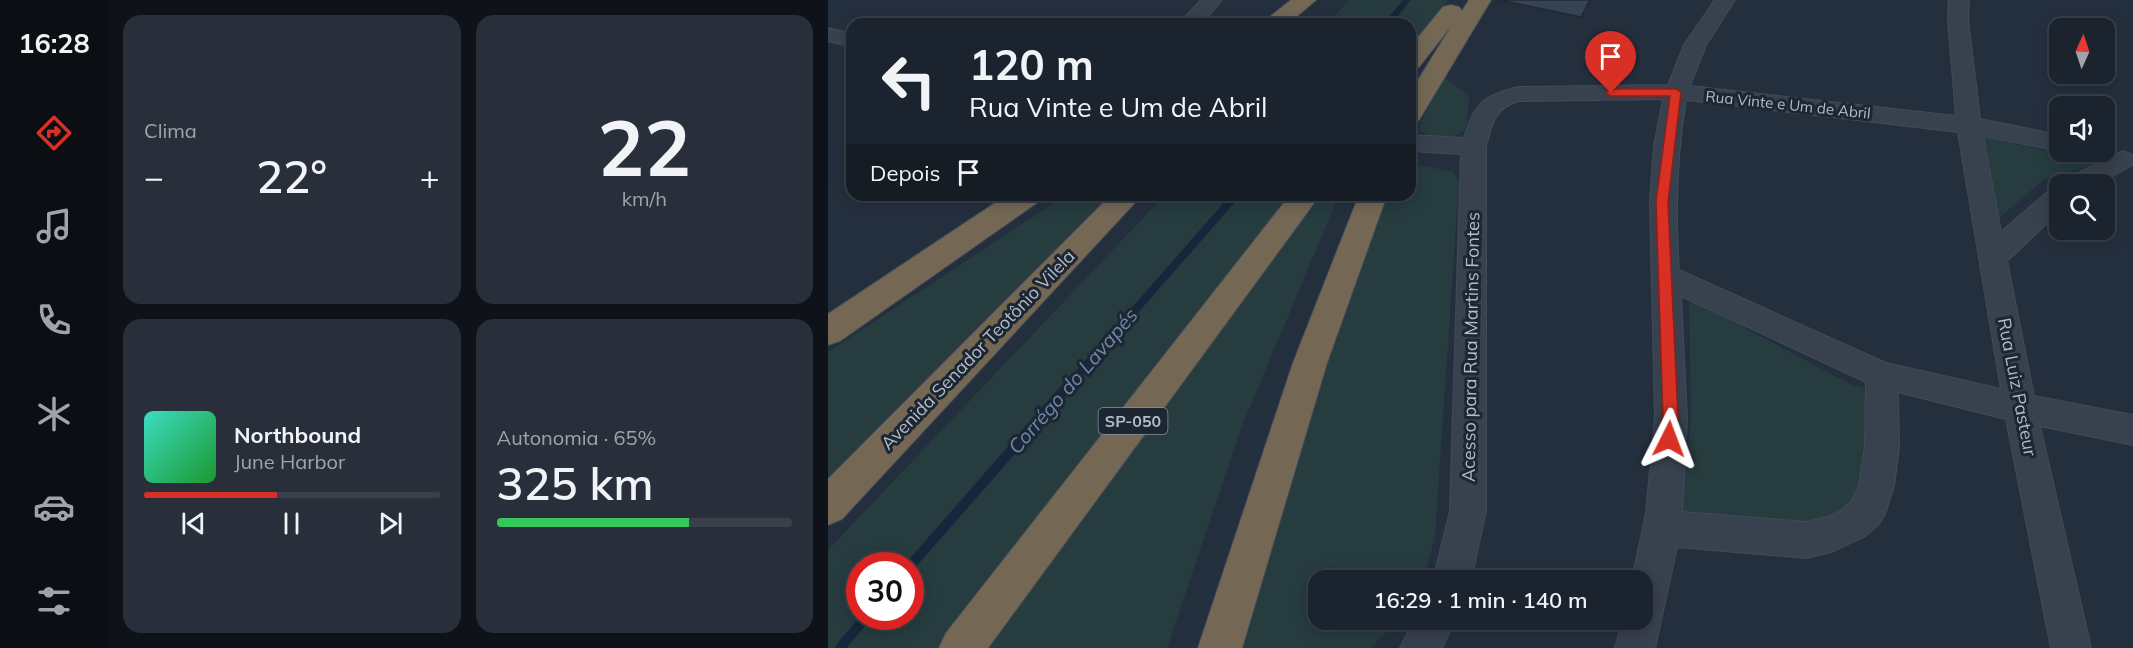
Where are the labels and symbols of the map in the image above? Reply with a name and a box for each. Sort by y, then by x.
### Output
north arrow [2049,18,2115,84]
pin [1585,31,1636,93]
street label: Rua Vinte e Um de Abril [1705,86,1872,123]
street label: Acesso para Rua Martins Fontes [1457,212,1484,482]
street label: Avenida Senador Teotônio Vilela [876,245,1080,455]
water label: Corrégo do Lavapés [1002,303,1143,459]
street label: Rua Luiz Pasteur [1993,316,2042,459]
position arrow [1637,407,1701,471]
road number: SP-050 [1098,408,1168,434]
speed limit sign: 30 [846,552,924,630]

